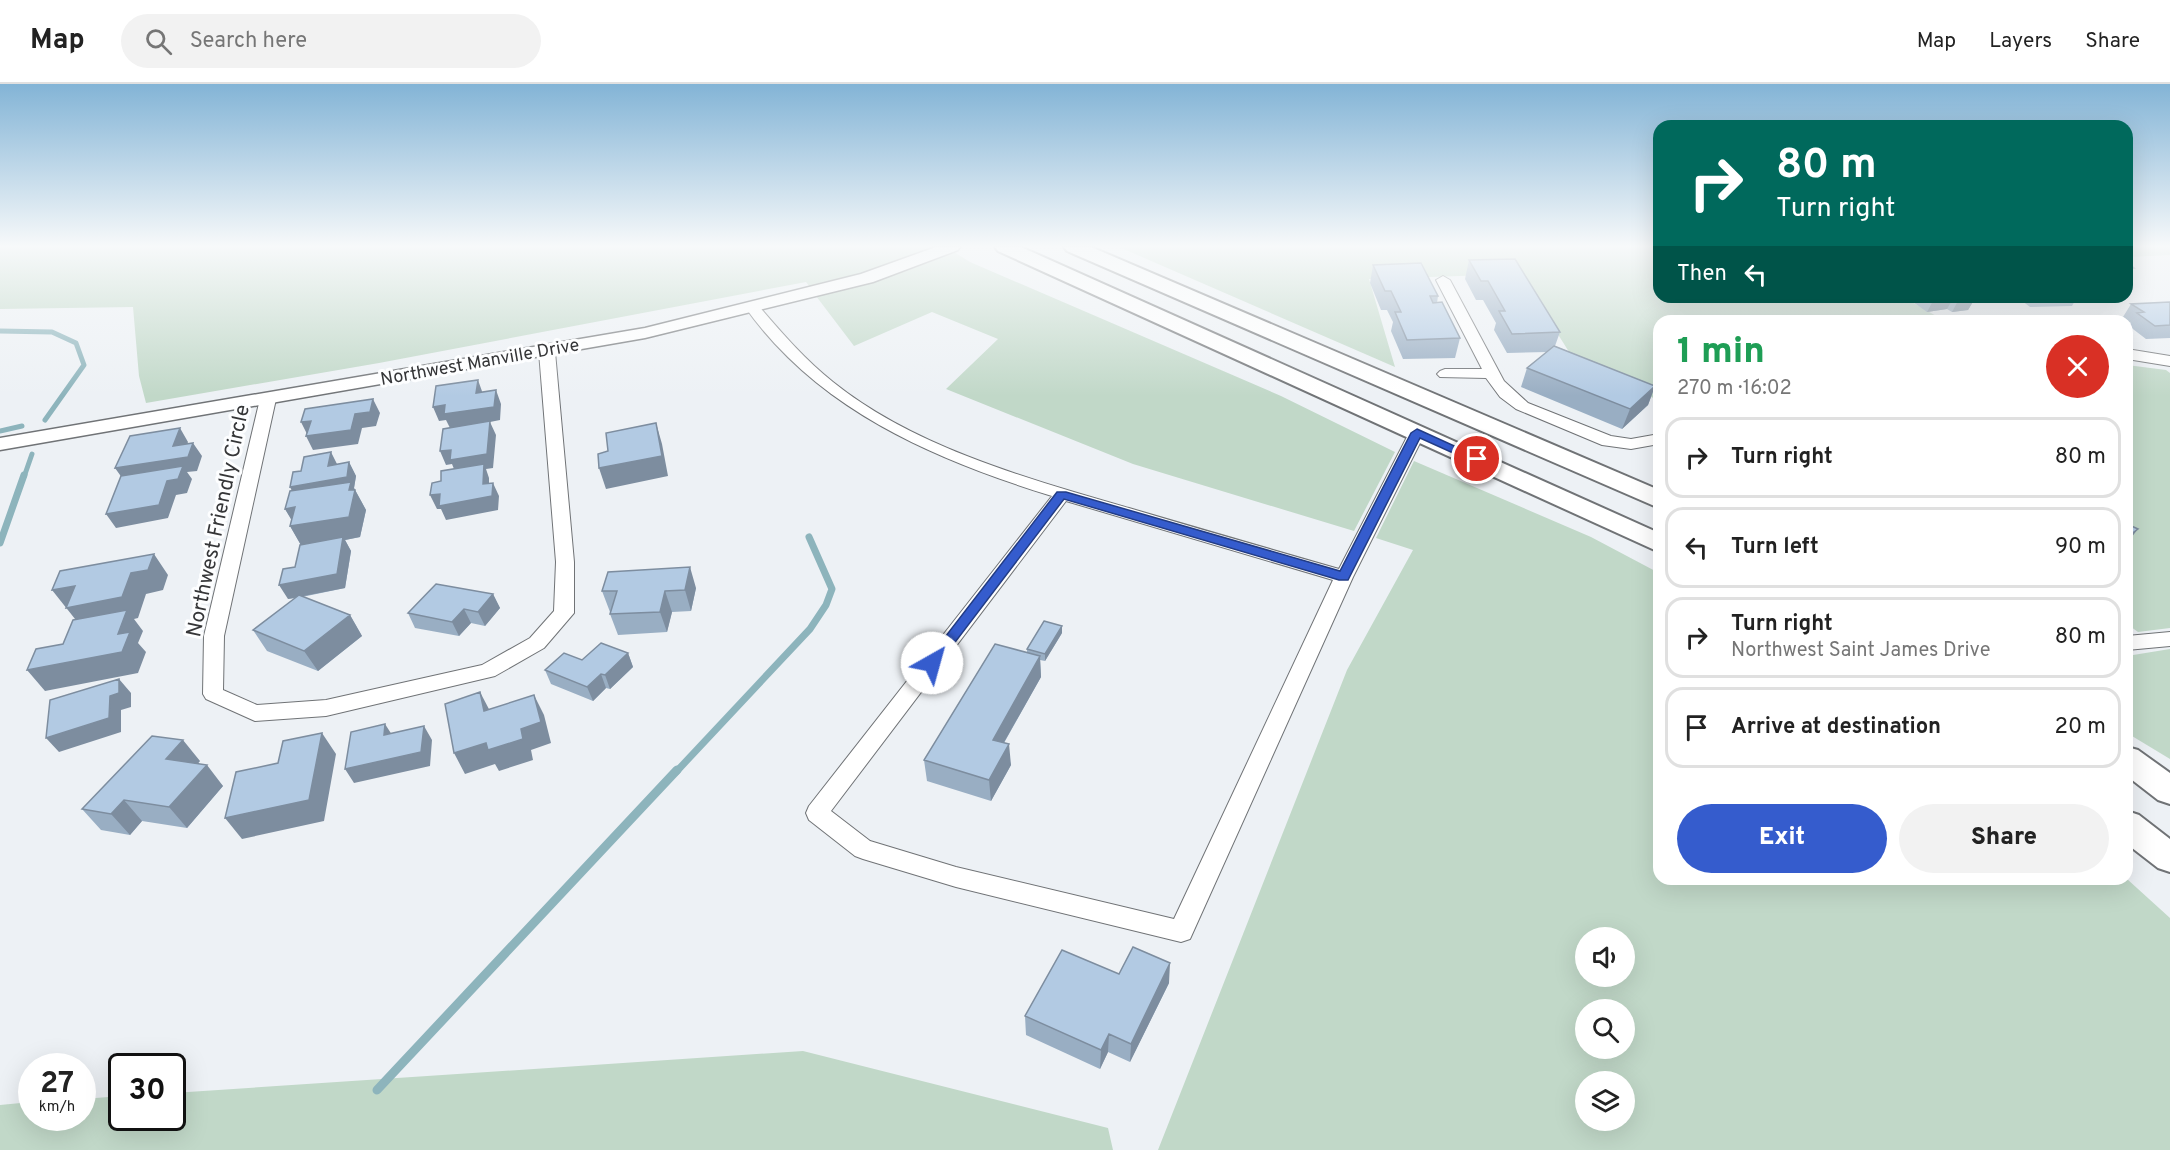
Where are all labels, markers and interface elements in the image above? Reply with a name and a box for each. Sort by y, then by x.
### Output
search box [121,14,541,68]
text: Map [30,23,85,59]
icon: search [142,25,175,58]
text: Search here [190,28,307,55]
text: Map [1917,28,1956,55]
text: Layers [1989,28,2052,55]
text: Share [2085,28,2140,55]
text: 80 m [1776,140,1877,193]
icon: right [1677,144,1755,222]
text: Turn right [1776,192,1895,226]
icon: left [1739,258,1772,291]
text: Then [1677,261,1727,288]
text: 1 min [1677,330,1765,376]
street label: Northwest Manville Drive [379,334,581,392]
button: close [2046,335,2109,398]
text: 270 m · 16:02 [1677,376,1792,402]
street label: Northwest Friendly Circle [181,402,257,640]
pin [1451,433,1502,484]
icon: right [1680,441,1713,474]
icon: arrive [1460,442,1493,475]
text: Turn right [1731,444,1833,471]
text: 80 m [2055,444,2106,471]
icon: left [1680,531,1713,564]
text: Turn left [1731,534,1819,561]
text: 90 m [2055,534,2106,561]
text: Turn right [1731,611,1833,638]
icon: right [1680,621,1713,654]
text: 80 m [2055,624,2106,651]
position arrow [900,631,964,695]
text: Northwest Saint James Drive [1731,638,1990,664]
icon: arrive [1680,711,1713,744]
text: Arrive at destination [1731,714,1941,741]
text: 20 m [2055,714,2106,741]
button: Exit [1677,804,1887,873]
button: Share [1899,804,2109,873]
map controls [1575,927,1635,1131]
button: sound [1575,927,1635,987]
button: search [1575,999,1635,1059]
speed limit sign: 30 [108,1053,186,1131]
text: 27 [40,1066,74,1103]
button: layers [1575,1071,1635,1131]
text: km/h [39,1098,75,1117]

